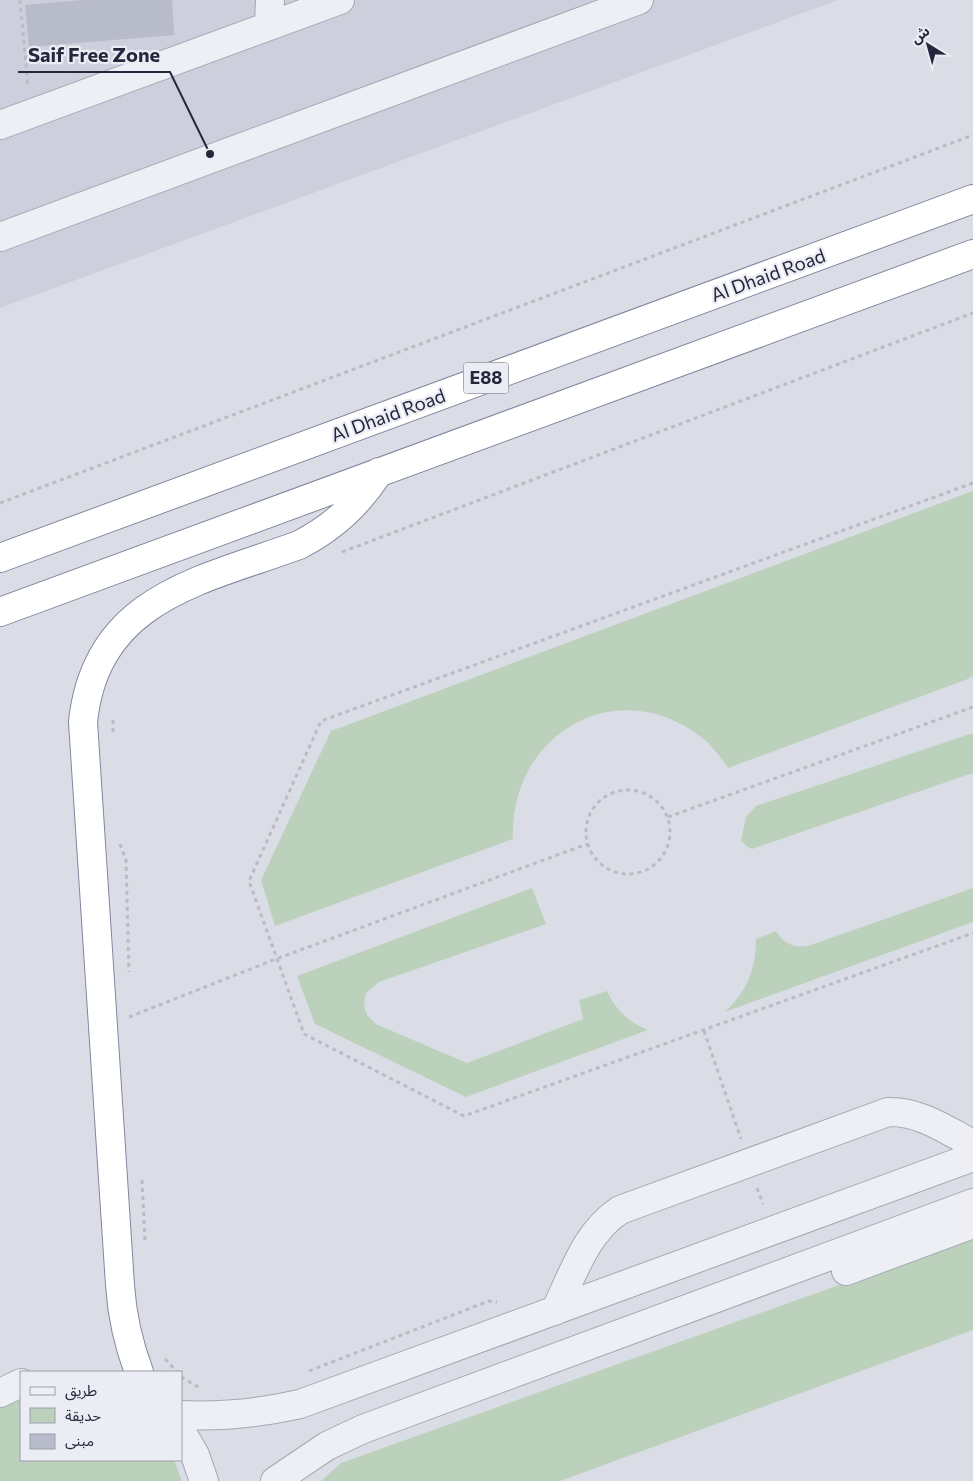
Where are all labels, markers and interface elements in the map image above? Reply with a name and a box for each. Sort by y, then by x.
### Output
north arrow [903,20,953,70]
text: ش [907,22,933,47]
callout: Saif Free Zone [18,37,170,72]
text: Saif Free Zone [28,42,160,66]
street label: Al Dhaid Road [707,243,828,306]
road number: E88 [464,362,508,393]
street label: Al Dhaid Road [327,383,448,446]
legend [20,1371,182,1461]
text: طريق [65,1381,97,1401]
text: حديقة [65,1406,101,1424]
text: مبنى [65,1431,94,1450]

